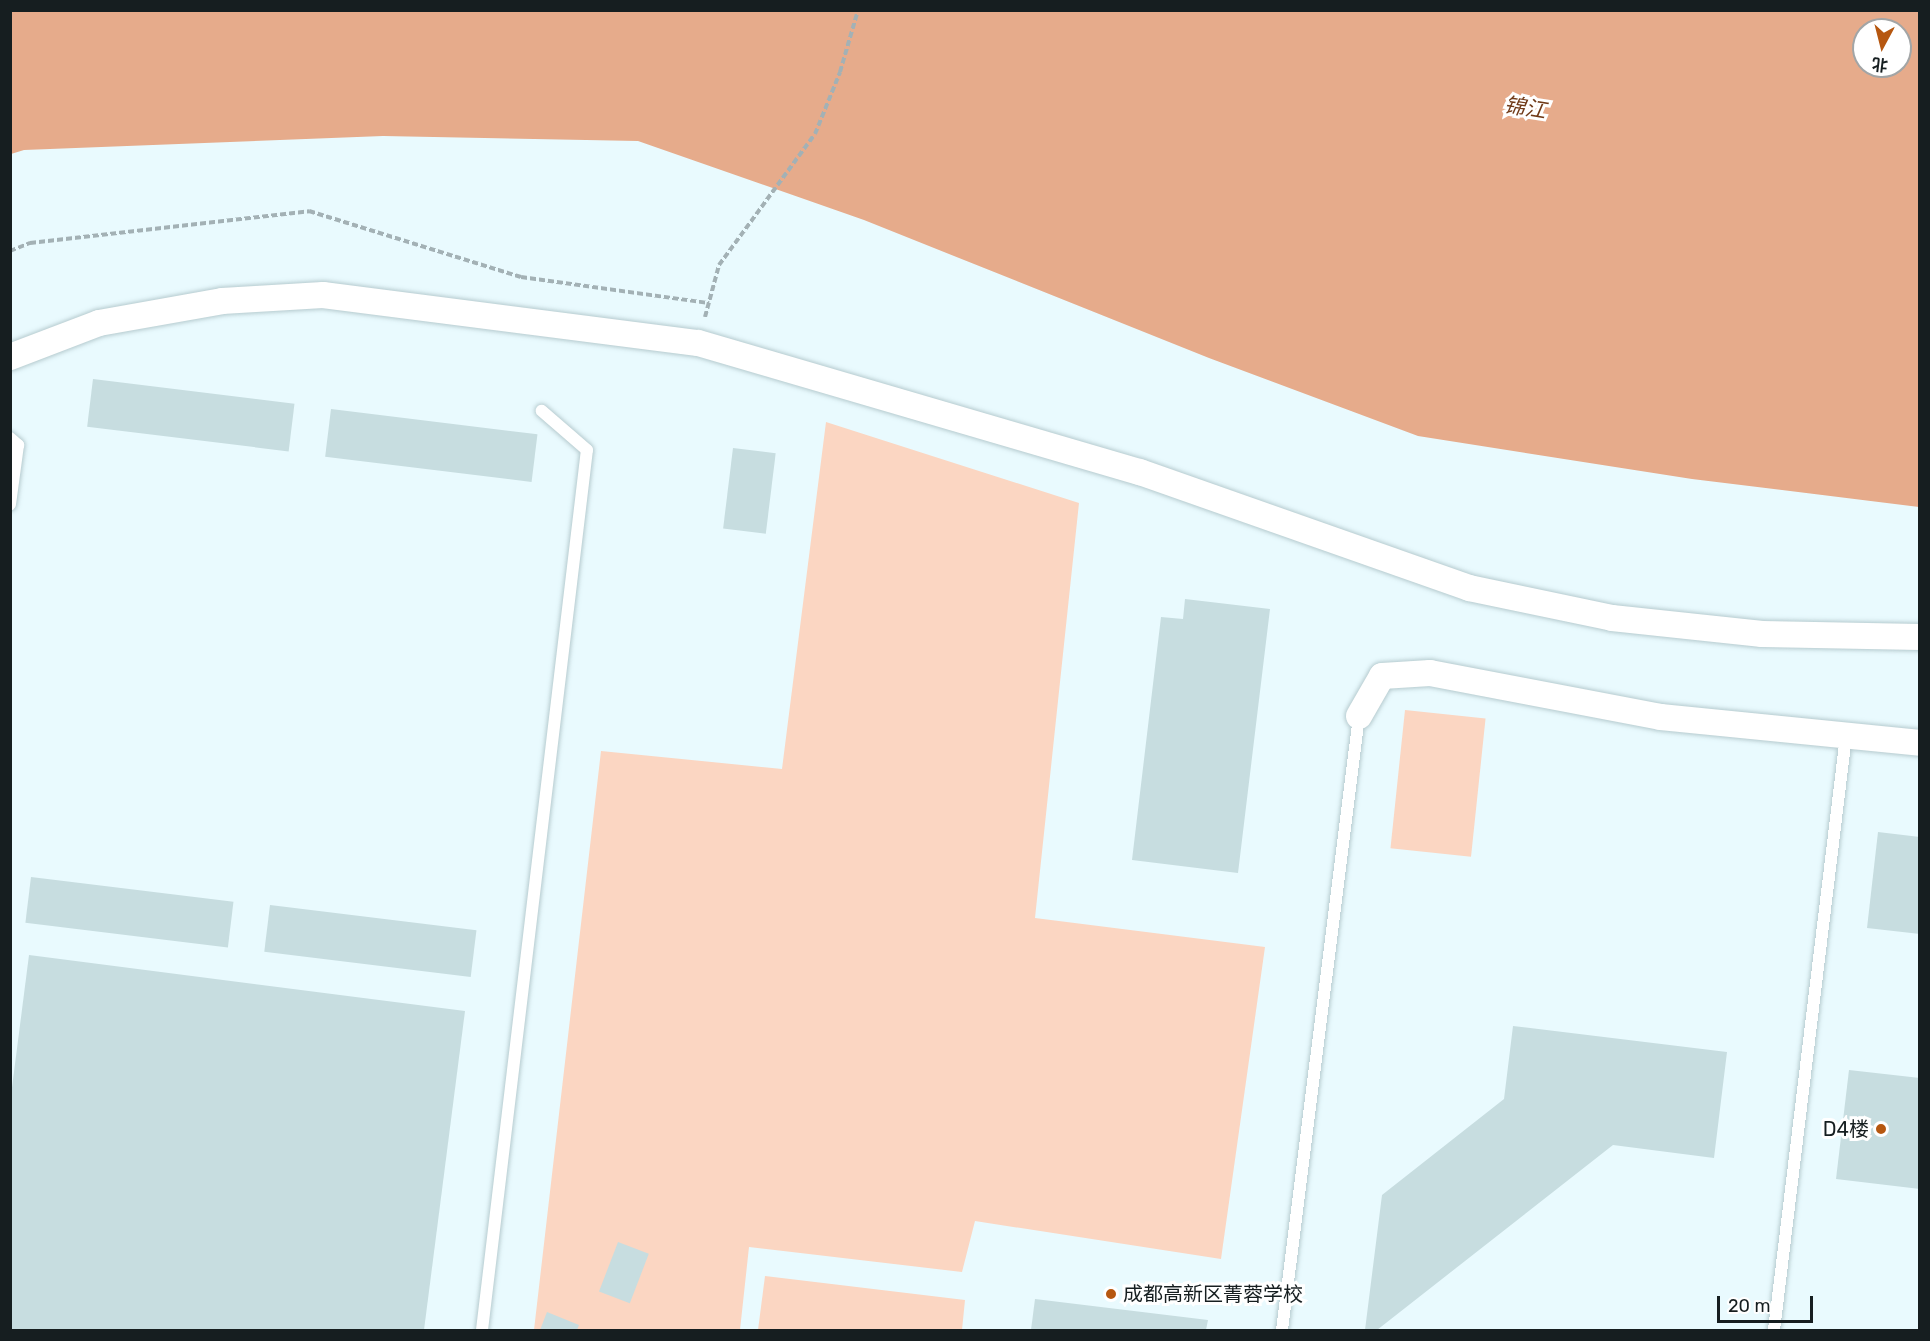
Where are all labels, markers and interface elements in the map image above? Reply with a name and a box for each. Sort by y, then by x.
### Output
north arrow [1852,18,1912,78]
text: 北 [1871,54,1889,75]
water label: 锦江 [1502,92,1548,124]
place label: D4楼 [1823,1117,1869,1141]
marker: D4楼 [1874,1122,1888,1136]
place label: 成都高新区菁蓉学校 [1123,1282,1303,1306]
scale bar [1720,1284,1816,1322]
marker: 成都高新区菁蓉学校 [1104,1287,1118,1301]
text: 20 m [1728,1295,1770,1317]

